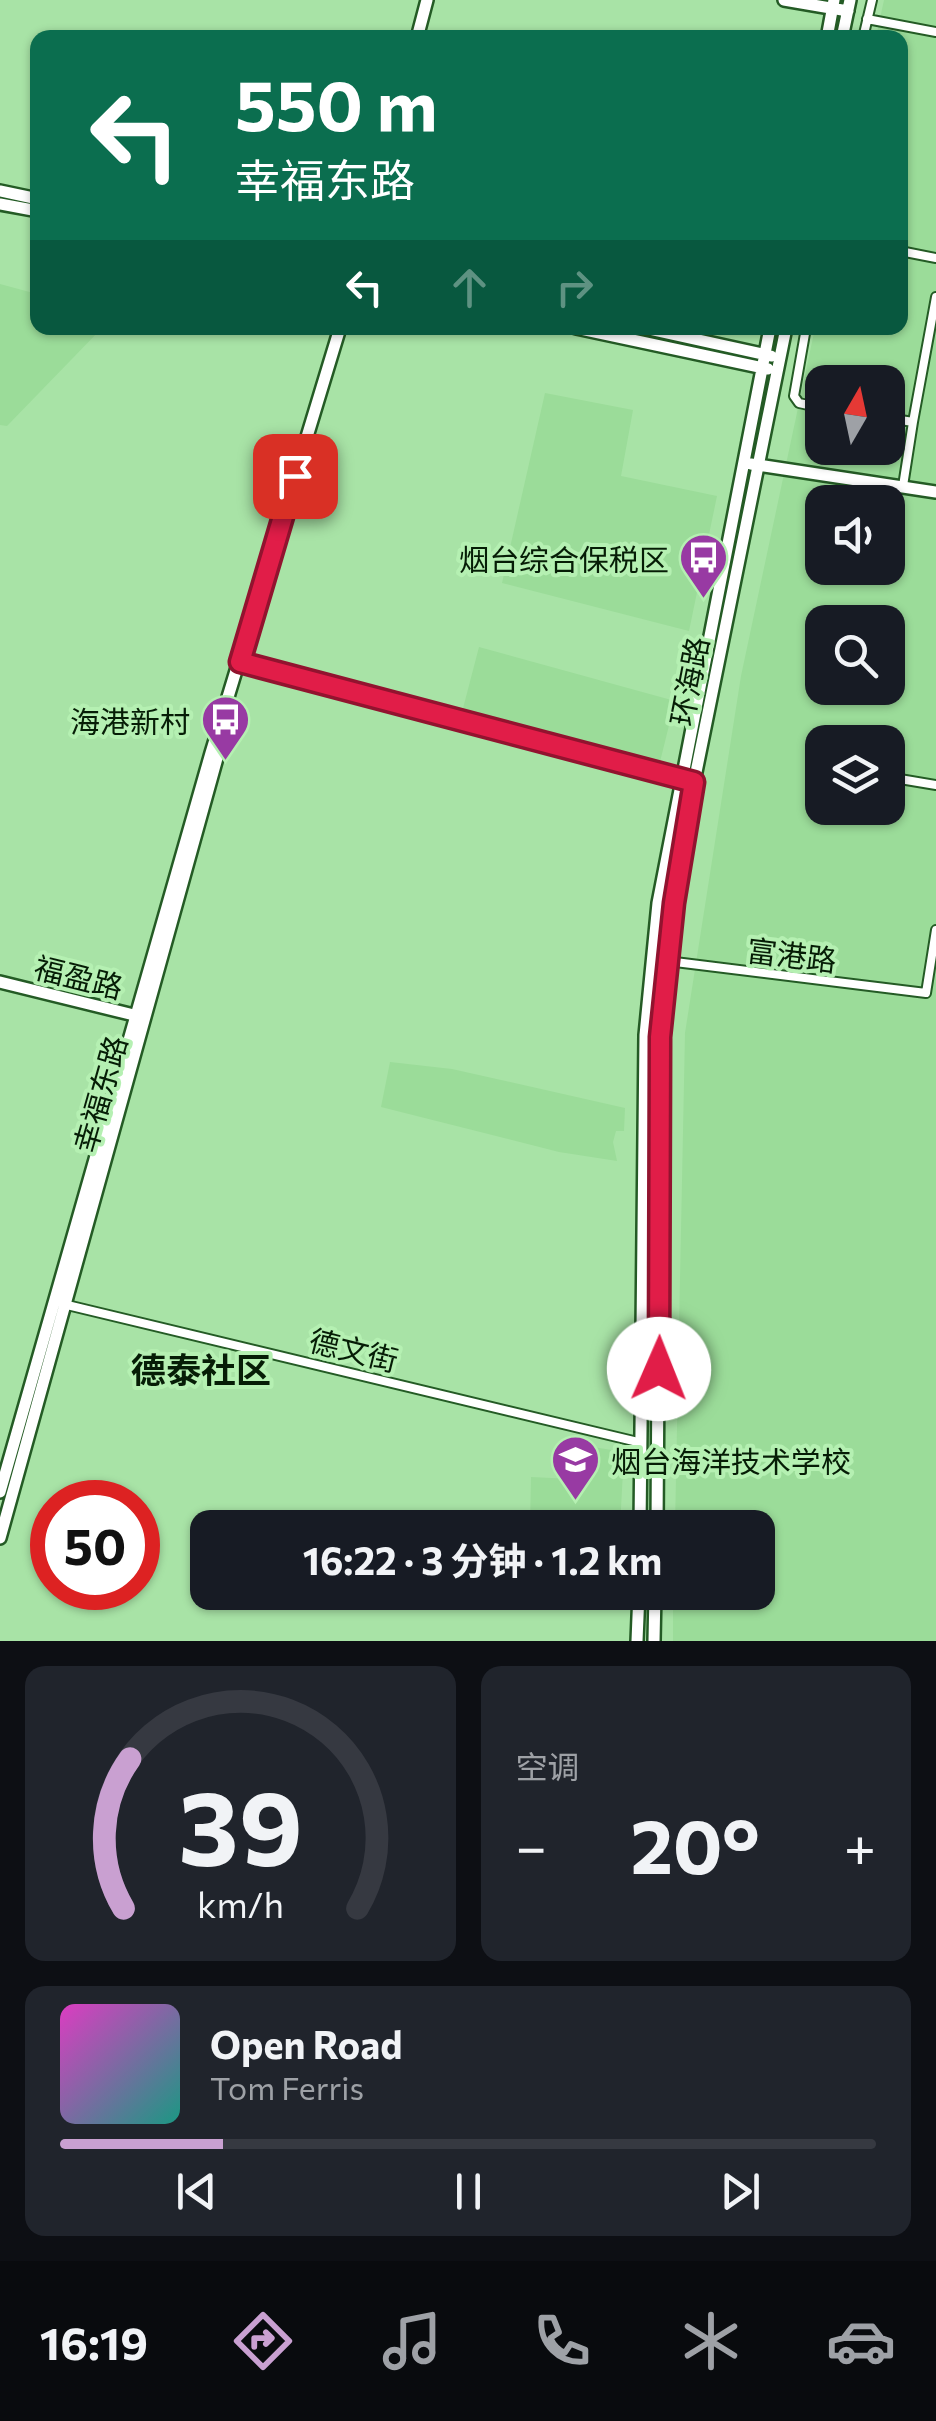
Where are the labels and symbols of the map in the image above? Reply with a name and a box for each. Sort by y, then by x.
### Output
north arrow [805,365,905,465]
pin [253,434,338,519]
bus stop icon: 烟台综合保税区 [678,532,730,600]
place label: 烟台综合保税区 [459,540,669,577]
street label: 环海路 [661,633,715,729]
bus stop icon: 海港新村 [199,694,251,762]
place label: 海港新村 [70,702,190,739]
street label: 富港路 [745,930,839,978]
street label: 福盈路 [31,947,127,1005]
street label: 幸福东路 [65,1031,133,1157]
position arrow [607,1317,711,1421]
street label: 德文街 [306,1320,402,1378]
district label: 德泰社区 [131,1347,271,1390]
school or university icon: 烟台海洋技术学校 [550,1434,602,1502]
place label: 烟台海洋技术学校 [611,1442,851,1479]
speed limit sign: 50 [30,1480,160,1610]

